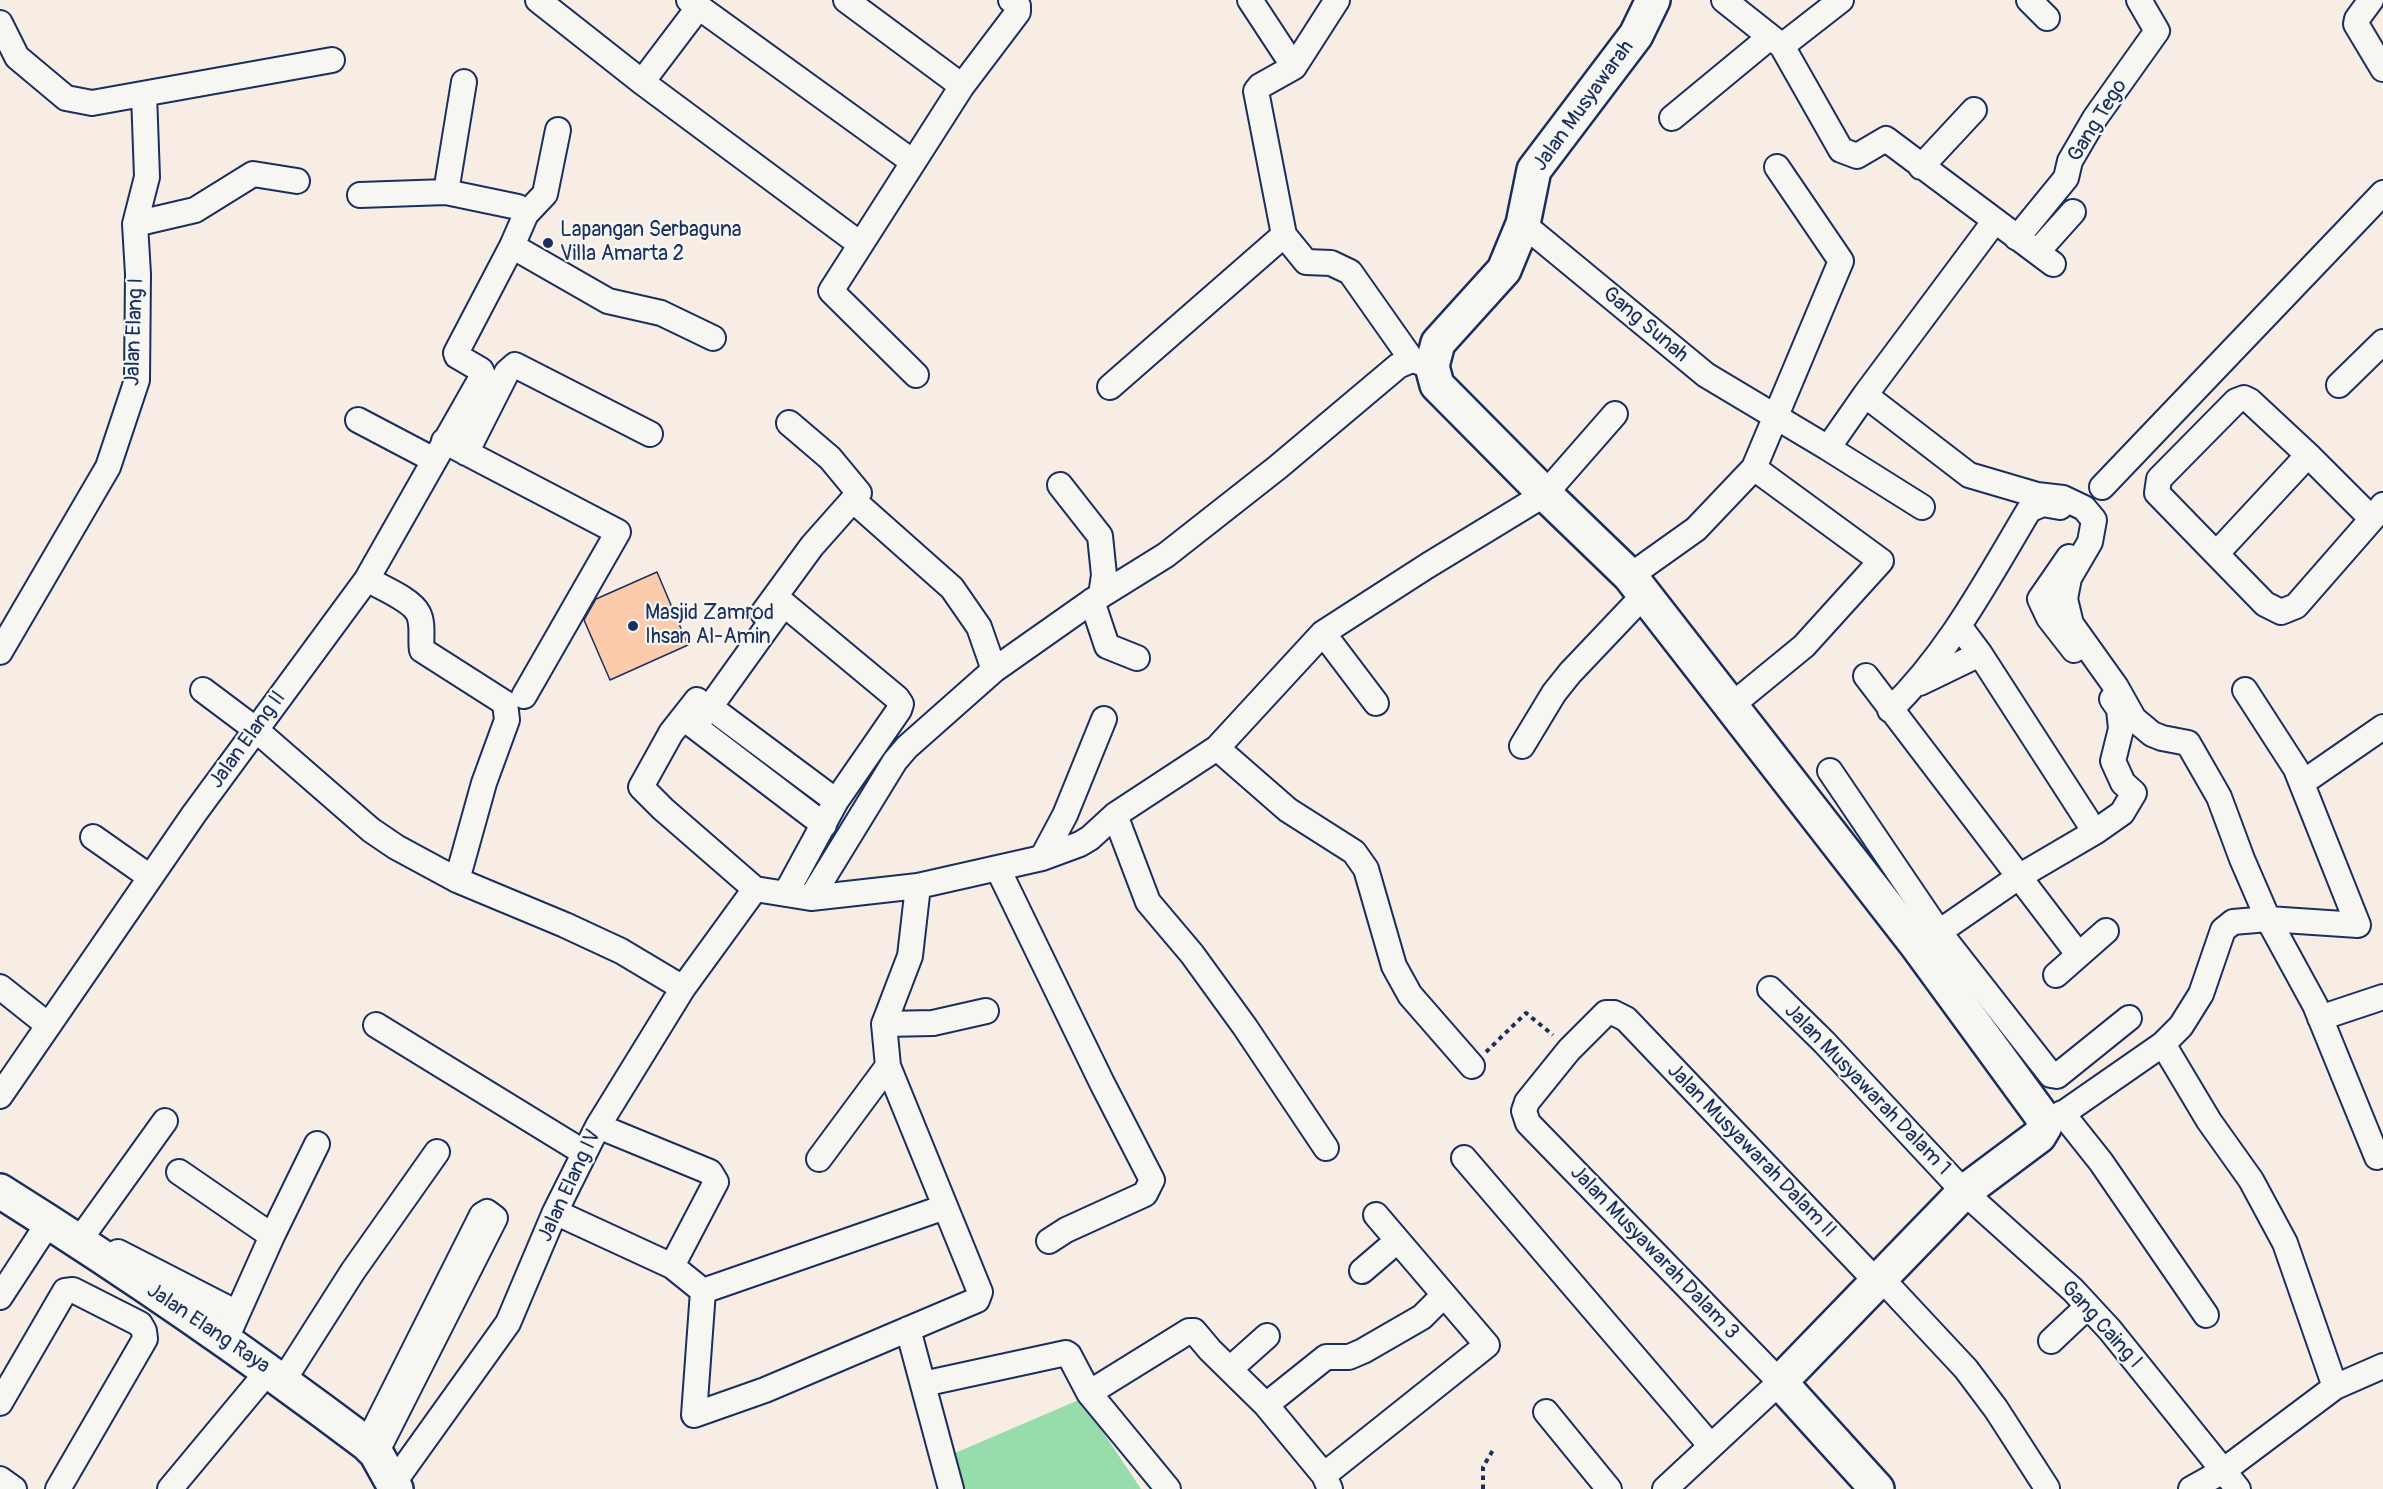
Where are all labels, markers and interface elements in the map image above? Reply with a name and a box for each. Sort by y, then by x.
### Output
street label: Jalan Musyawarah [1528,36,1640,176]
street label: Gang Tego [2063,75,2133,167]
place label: Lapangan Serbaguna Villa Amarta 2 [560,218,742,268]
marker: Lapangan Serbaguna Villa Amarta 2 [541,236,555,250]
street label: Jalan Elang I [121,277,149,387]
street label: Gang Sunah [1597,282,1693,368]
place label: Masjid Zamrod Ihsan Al-Amin [645,601,774,651]
marker: Masjid Zamrod Ihsan Al-Amin [626,619,640,633]
street label: Jalan Elang II [204,686,292,794]
street label: Jalan Musyawarah Dalam 1 [1778,999,1956,1181]
street label: Jalan Musyawarah Dalam II [1661,1059,1841,1243]
street label: Jalan Elang IV [533,1126,607,1246]
street label: Jalan Musyawarah Dalam 3 [1564,1161,1744,1345]
street label: Gang Caing I [2055,1276,2147,1374]
street label: Jalan Elang Raya [142,1279,274,1379]

